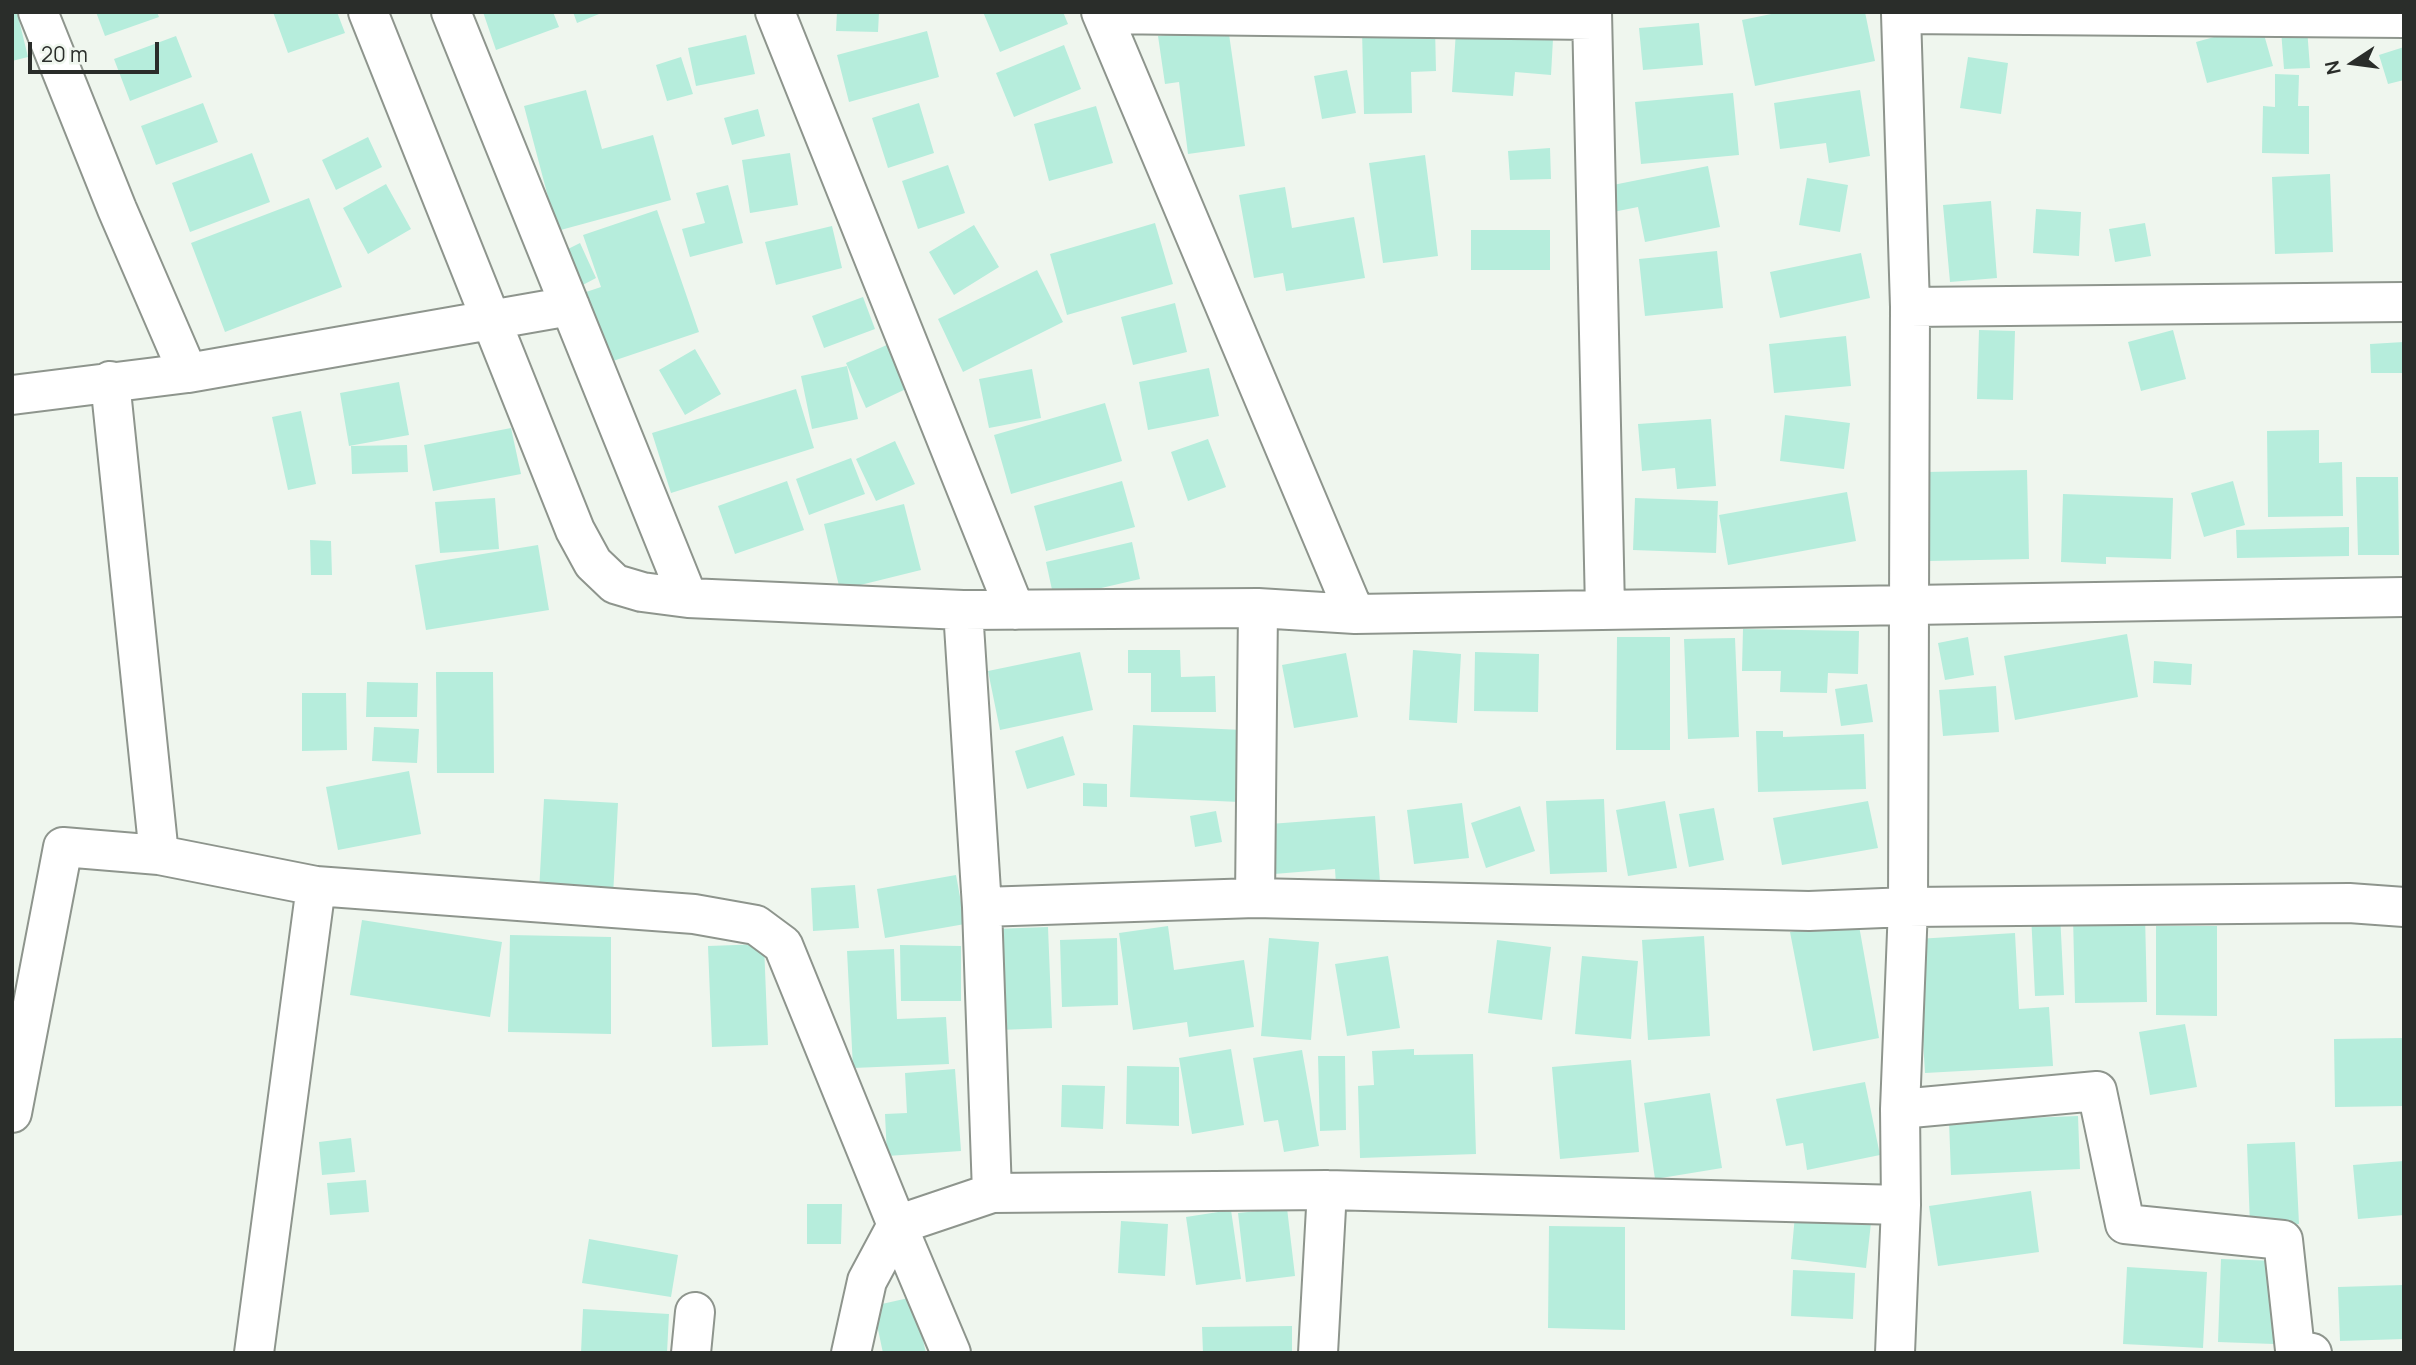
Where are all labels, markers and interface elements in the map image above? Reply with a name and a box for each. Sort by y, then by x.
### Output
scale bar [32,28,163,72]
north arrow [2318,28,2388,98]
text: 20 m [41,40,88,68]
text: N [2318,58,2347,77]

